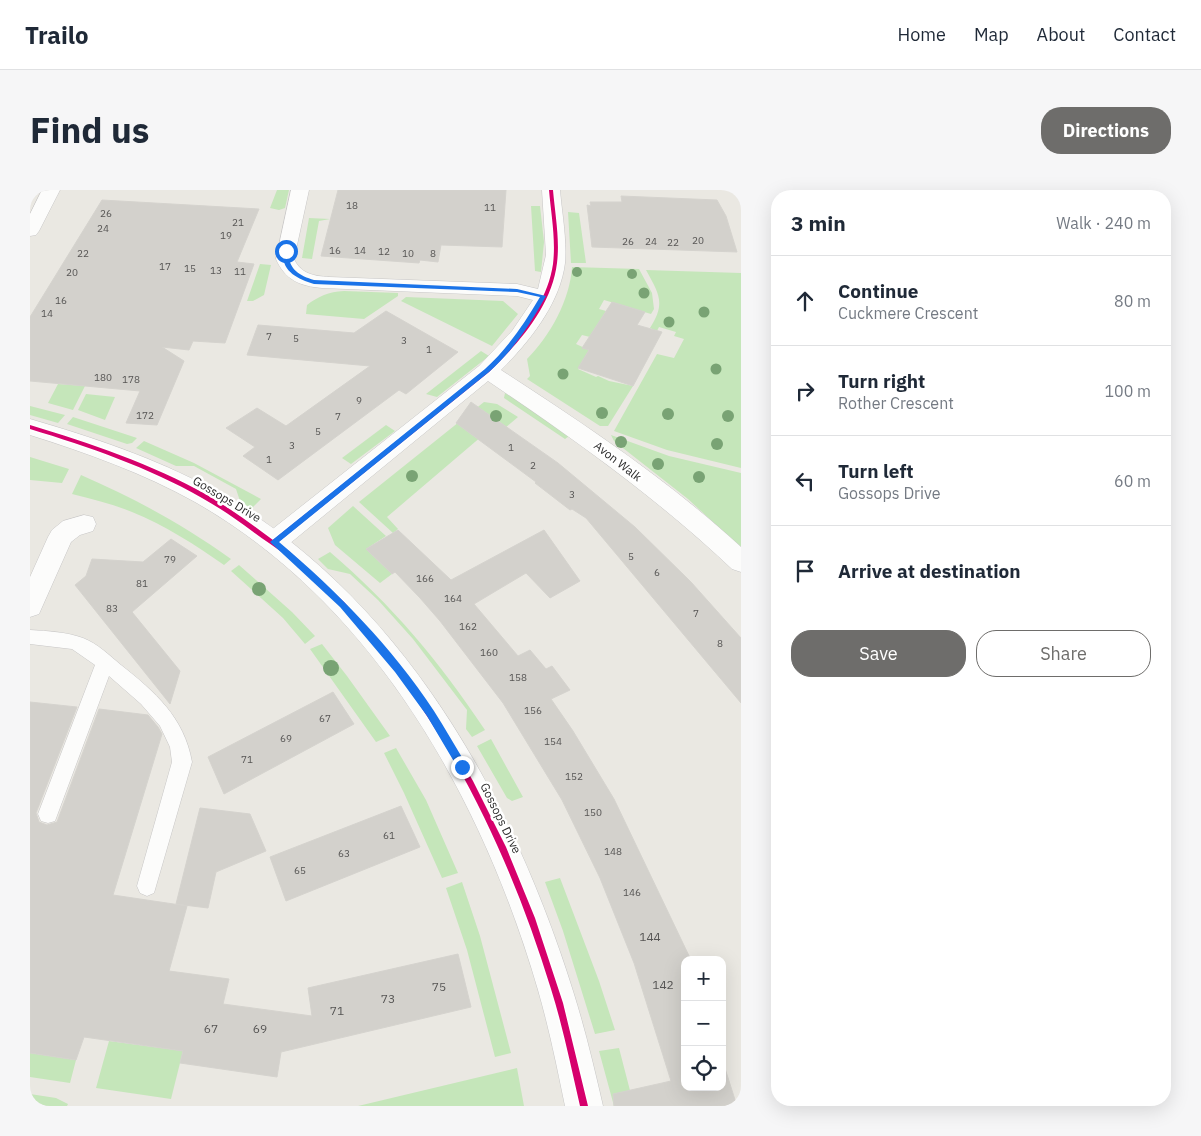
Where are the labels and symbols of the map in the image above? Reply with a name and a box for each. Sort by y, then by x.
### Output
house number: 18 [346,199,358,212]
house number: 11 [484,201,496,214]
house number: 26 [100,207,112,220]
house number: 21 [232,216,244,229]
house number: 24 [97,222,109,235]
house number: 19 [220,229,232,242]
house number: 20 [692,234,704,247]
house number: 26 [622,235,634,248]
house number: 24 [645,235,657,248]
house number: 22 [667,236,679,249]
route start [275,240,298,263]
house number: 16 [329,244,341,257]
house number: 14 [354,244,366,257]
house number: 12 [378,245,390,258]
house number: 22 [77,247,89,260]
house number: 10 [402,247,414,260]
house number: 8 [430,247,436,260]
house number: 17 [159,260,171,273]
house number: 15 [184,262,196,275]
house number: 13 [210,264,222,277]
house number: 11 [234,265,246,278]
house number: 20 [66,266,78,279]
house number: 16 [55,294,67,307]
house number: 14 [41,307,53,320]
house number: 7 [266,330,272,343]
house number: 5 [293,332,299,345]
house number: 3 [401,334,407,347]
house number: 1 [426,343,432,356]
house number: 180 [94,371,112,384]
house number: 178 [122,373,140,386]
house number: 9 [356,394,362,407]
house number: 172 [136,409,154,422]
house number: 7 [335,410,341,423]
house number: 5 [315,425,321,438]
street label: Avon Walk [591,438,645,485]
house number: 3 [289,439,295,452]
house number: 1 [508,441,514,454]
house number: 1 [266,453,272,466]
house number: 2 [530,459,536,472]
street label: Gossops Drive [190,473,264,525]
house number: 3 [569,488,575,501]
house number: 5 [628,550,634,563]
house number: 79 [164,553,176,566]
house number: 6 [654,566,660,579]
house number: 166 [416,572,434,585]
house number: 81 [136,577,148,590]
house number: 164 [444,592,462,605]
house number: 83 [106,602,118,615]
house number: 7 [693,607,699,620]
house number: 162 [459,620,477,633]
house number: 8 [717,637,723,650]
house number: 160 [480,646,498,659]
house number: 158 [509,671,527,684]
house number: 156 [524,704,542,717]
house number: 67 [319,712,331,725]
house number: 69 [280,732,292,745]
house number: 154 [544,735,562,748]
house number: 71 [241,753,253,766]
route end [451,756,474,779]
house number: 152 [565,770,583,783]
street label: Gossops Drive [477,780,525,856]
house number: 150 [584,806,602,819]
house number: 61 [383,829,395,842]
house number: 148 [604,845,622,858]
house number: 63 [338,847,350,860]
house number: 65 [294,864,306,877]
house number: 146 [623,886,641,899]
house number: 144 [639,929,661,944]
house number: 142 [652,977,674,992]
house number: 75 [432,979,446,994]
house number: 73 [381,991,395,1006]
house number: 71 [330,1003,344,1018]
house number: 67 [204,1021,218,1036]
house number: 69 [253,1021,267,1036]

